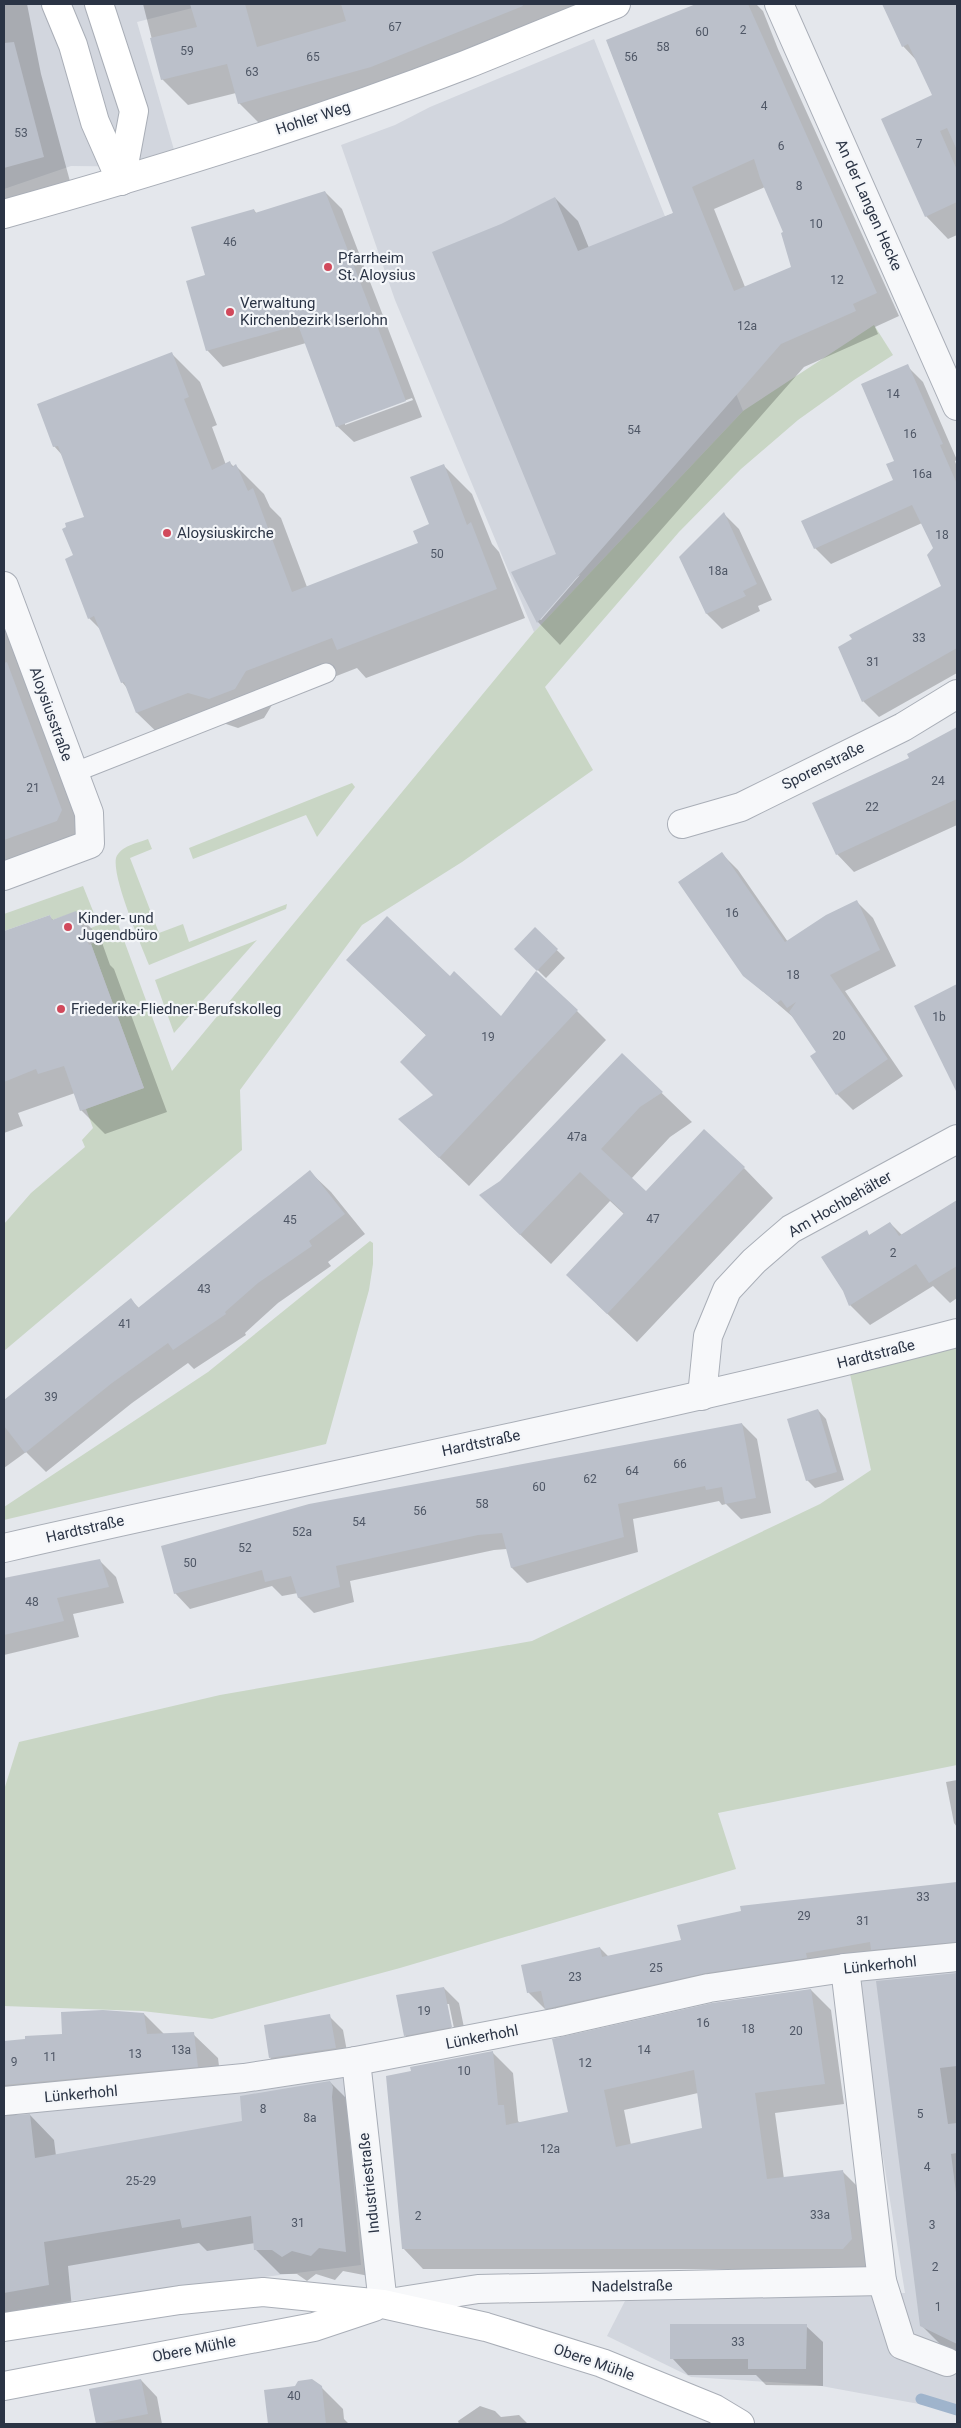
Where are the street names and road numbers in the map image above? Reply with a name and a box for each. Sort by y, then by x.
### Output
street label: Hohler Weg [273,97,353,139]
street label: An der Langen Hecke [832,137,906,273]
street label: Aloysiusstraße [26,664,76,764]
street label: Sporenstraße [779,738,867,794]
street label: Am Hochbehälter [785,1167,895,1241]
street label: Hardtstraße [835,1336,917,1372]
street label: Hardtstraße [440,1426,522,1460]
street label: Hardtstraße [44,1511,126,1547]
street label: Lünkerhohl [842,1952,918,1978]
street label: Lünkerhohl [444,2021,520,2053]
street label: Lünkerhohl [44,2082,118,2106]
street label: Industriestraße [355,2132,383,2234]
street label: Nadelstraße [591,2276,673,2296]
street label: Obere Mühle [151,2332,237,2366]
street label: Obere Mühle [551,2340,637,2384]

